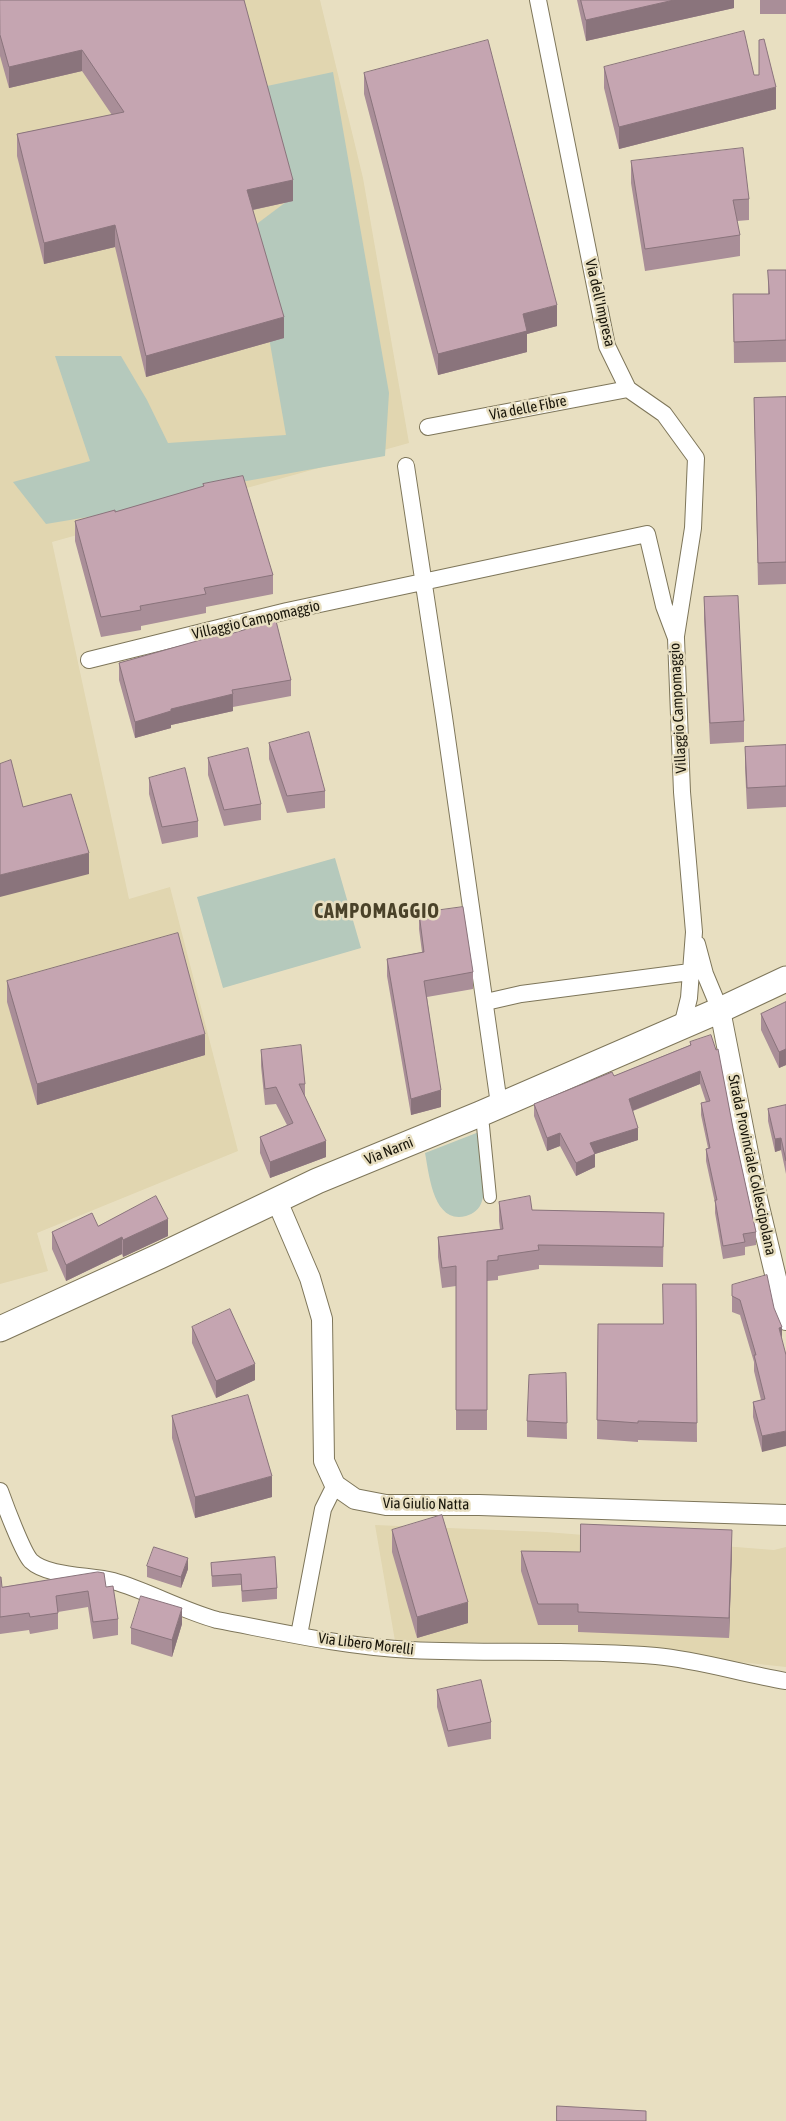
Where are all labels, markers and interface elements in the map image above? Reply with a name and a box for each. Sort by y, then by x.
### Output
street label: Via dell'Impresa [581,257,619,349]
street label: Via delle Fibre [488,392,568,424]
street label: Villaggio Campomaggio [190,597,322,643]
street label: Villaggio Campomaggio [666,642,690,774]
district label: CAMPOMAGGIO [313,900,441,924]
street label: Strada Provinciale Collescipolana [724,1073,780,1257]
street label: Via Narni [362,1133,416,1169]
street label: Via Giulio Natta [383,1494,469,1514]
street label: Via Libero Morelli [317,1629,415,1659]

